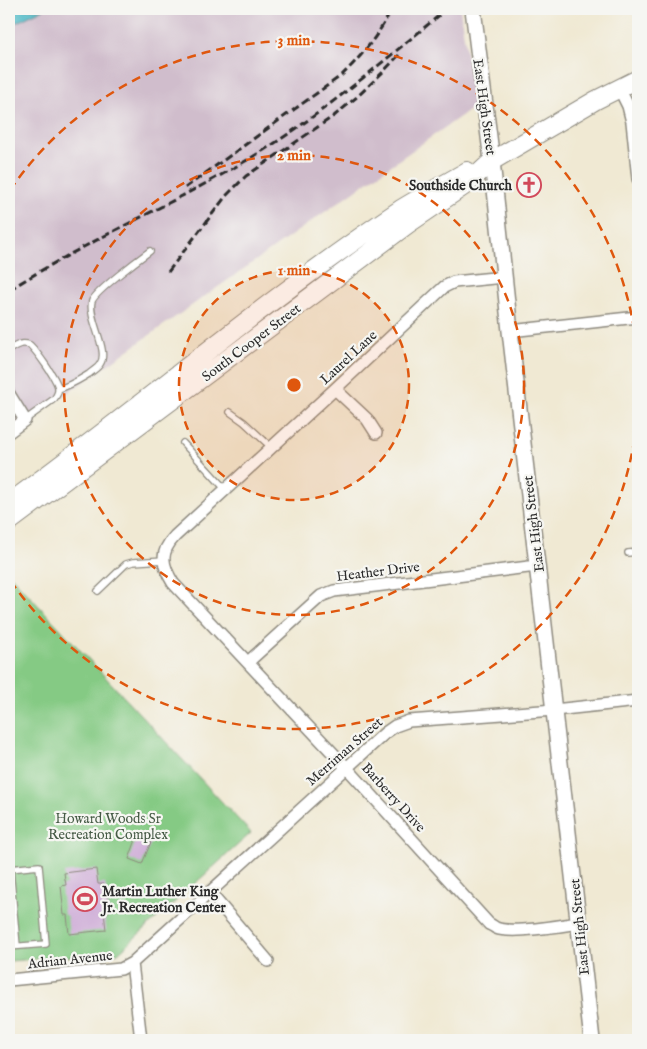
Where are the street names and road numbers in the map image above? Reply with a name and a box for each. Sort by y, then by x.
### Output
street label: East High Street [468,58,500,157]
street label: South Cooper Street [199,300,305,386]
street label: Laurel Lane [316,326,381,389]
street label: East High Street [519,474,549,573]
street label: Heather Drive [335,558,421,586]
street label: Merriman Street [303,713,387,790]
street label: Barberry Drive [357,759,430,837]
street label: East High Street [566,877,594,976]
street label: Adrian Avenue [26,947,114,974]

